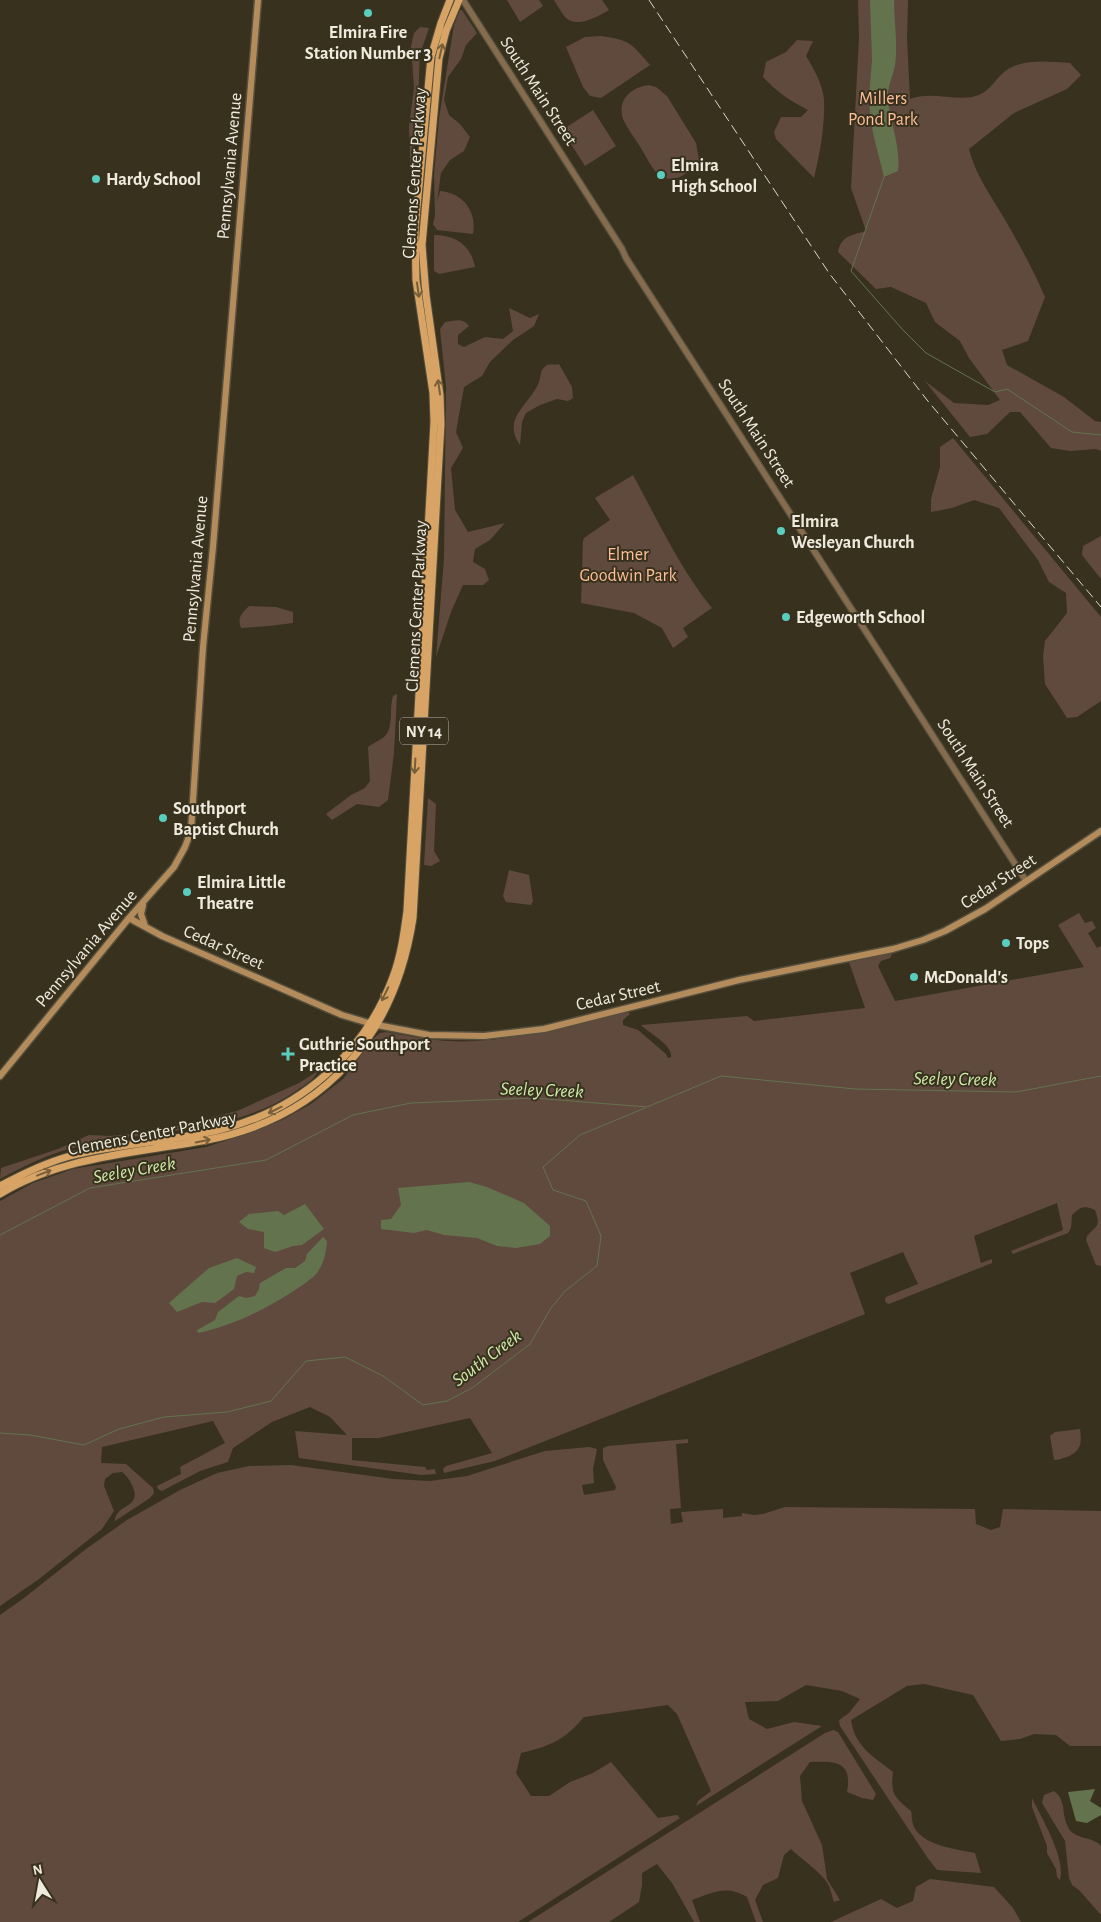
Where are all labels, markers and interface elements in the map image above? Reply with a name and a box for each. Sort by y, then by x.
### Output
marker: Elmira Fire Station Number 3 [362,7,374,19]
place label: Elmira Fire Station Number 3 [305,24,431,63]
street label: South Main Street [496,34,580,149]
one-way arrow [437,44,446,60]
street label: Clemens Center Parkway [400,87,430,259]
park label: Millers Pond Park [848,90,919,129]
street label: Pennsylvania Avenue [215,92,245,240]
place label: Elmira High School [671,157,757,196]
marker: Elmira High School [655,169,667,181]
place label: Hardy School [106,171,201,189]
marker: Hardy School [90,173,102,185]
one-way arrow [413,281,423,297]
street label: South Main Street [714,376,798,491]
one-way arrow [434,379,444,395]
street label: Pennsylvania Avenue [181,495,211,643]
place label: Elmira Wesleyan Church [791,513,915,552]
street label: Clemens Center Parkway [404,520,430,692]
marker: Elmira Wesleyan Church [775,525,787,537]
park label: Elmer Goodwin Park [579,546,677,585]
place label: Edgeworth School [796,609,925,627]
marker: Edgeworth School [780,611,792,623]
street label: South Main Street [933,716,1017,831]
road number: NY 14 [400,718,448,744]
one-way arrow [411,757,420,773]
place label: Southport Baptist Church [173,800,279,839]
marker: Southport Baptist Church [157,812,169,824]
street label: Cedar Street [958,851,1040,913]
place label: Elmira Little Theatre [197,874,286,913]
marker: Elmira Little Theatre [181,886,193,898]
street label: Pennsylvania Avenue [33,887,141,1011]
street label: Cedar Street [181,922,267,974]
place label: Tops [1016,935,1049,953]
marker: Tops [1000,937,1012,949]
place label: McDonald's [924,969,1008,987]
marker: McDonald's [908,971,920,983]
street label: Cedar Street [574,977,662,1014]
one-way arrow [380,986,389,1001]
place label: Guthrie Southport Practice [299,1036,430,1075]
marker: Guthrie Southport Practice [281,1047,295,1061]
water label: Seeley Creek [913,1069,997,1090]
water label: Seeley Creek [500,1080,584,1101]
one-way arrow [268,1106,283,1115]
street label: Clemens Center Parkway [66,1109,238,1159]
one-way arrow [194,1135,210,1145]
water label: Seeley Creek [92,1154,177,1187]
one-way arrow [36,1168,51,1177]
water label: South Creek [449,1326,525,1390]
north arrow [15,1857,65,1907]
text: N [32,1862,44,1878]

